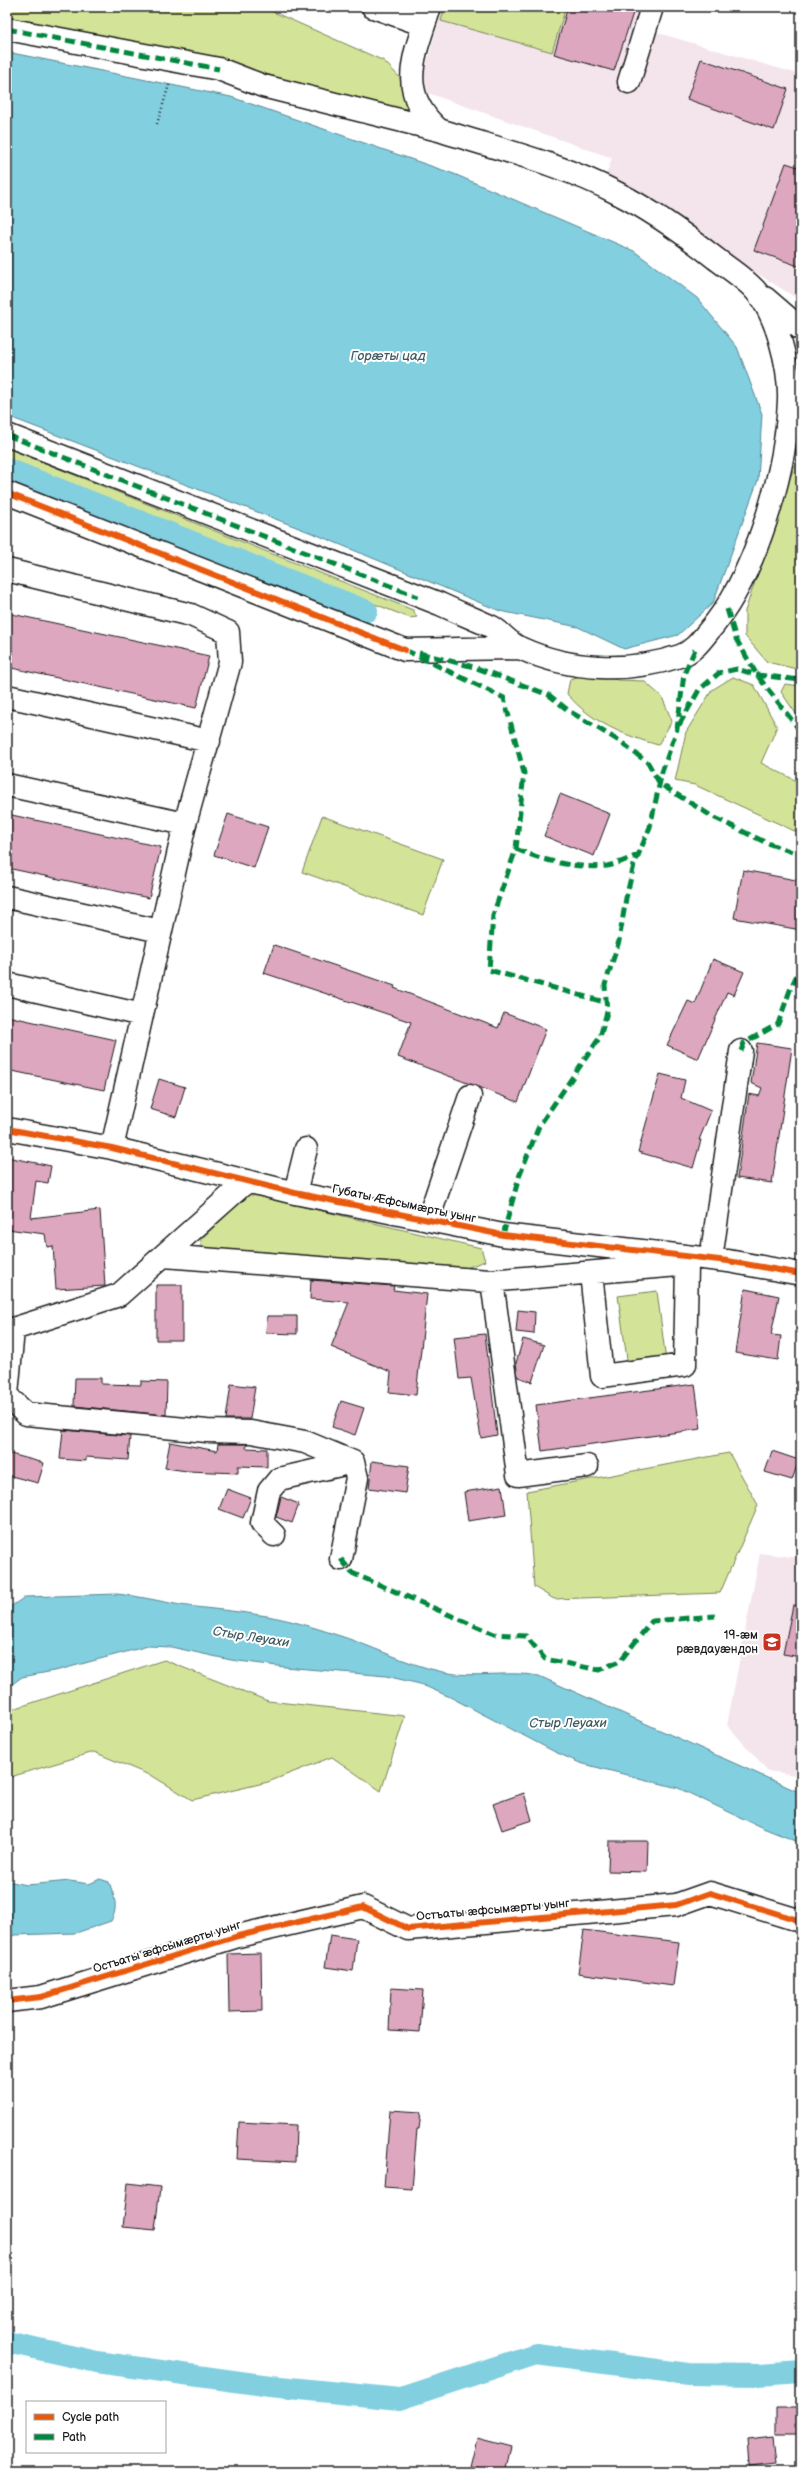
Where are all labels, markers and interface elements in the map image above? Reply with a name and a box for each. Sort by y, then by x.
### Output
water label: Горӕты цад [350,348,426,364]
street label: Губаты Æфсымæрты уынг [331,1181,478,1227]
water label: Стыр Леуахи [212,1623,290,1651]
place label: 19-æм рӕвдауӕндон [676,1628,758,1657]
school or university icon: 19-æм рӕвдауӕндон [761,1631,783,1653]
water label: Стыр Леуахи [529,1715,607,1731]
street label: Остъаты æфсымæрты уынг [416,1896,571,1924]
street label: Остъаты æфсымæрты уынг [91,1917,243,1977]
legend [26,2401,166,2453]
text: Cycle path [62,2410,119,2425]
text: Path [62,2430,87,2445]

